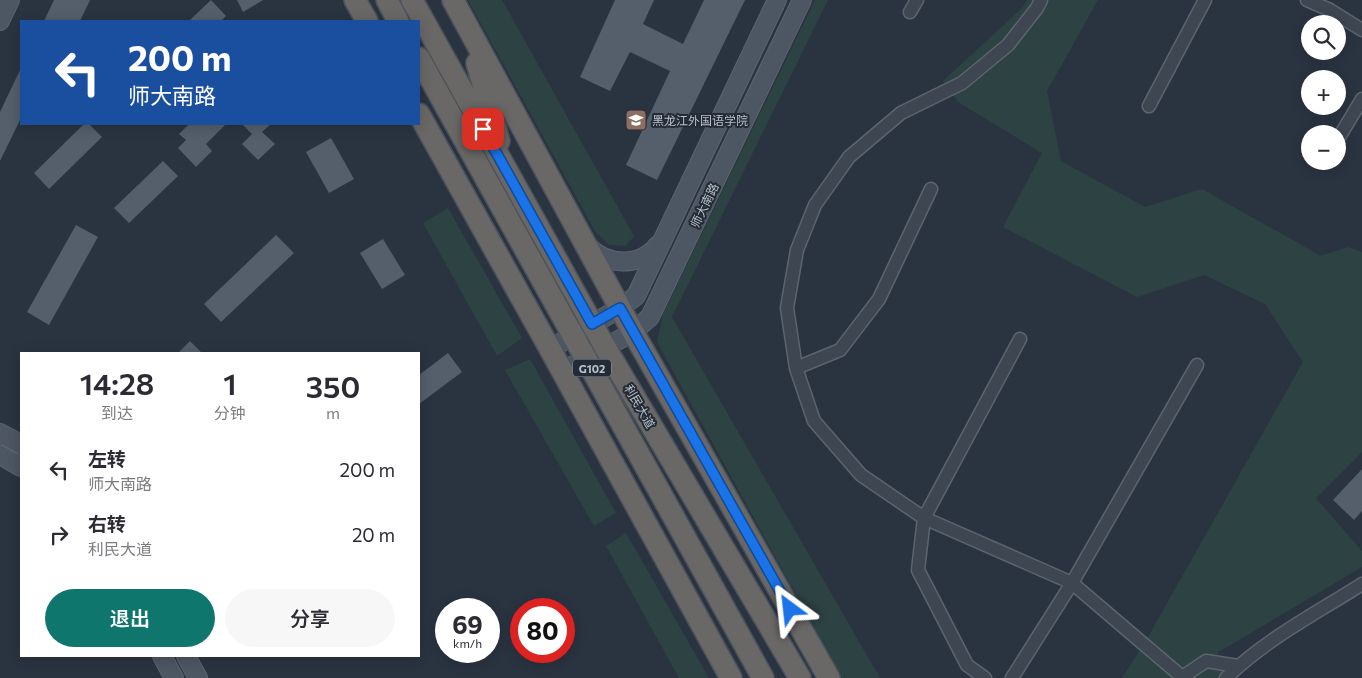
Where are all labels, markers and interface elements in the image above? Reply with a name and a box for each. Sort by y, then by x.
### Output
map controls [1301,15,1346,170]
button: search [1301,15,1346,60]
text: 200 m [128,35,231,78]
icon: left [45,40,110,105]
button: + [1301,70,1346,115]
text: 师大南路 [128,82,216,109]
pin [462,108,504,150]
school or university icon: 黑龙江外国语学院 [624,108,648,132]
place label: 黑龙江外国语学院 [652,113,748,127]
icon: arrive [469,115,497,143]
button: − [1301,125,1346,170]
street label: 师大南路 [687,180,721,230]
road number: G102 [573,359,611,376]
text: 14:28 [80,364,154,401]
text: 1 [223,364,237,401]
text: 350 [306,367,360,404]
street label: 利民大道 [622,382,658,430]
text: 到达 [101,403,133,422]
text: 分钟 [214,403,246,422]
text: m [326,403,340,422]
text: 左转 [88,447,126,470]
icon: left [45,456,73,484]
text: 200 m [340,458,395,481]
text: 师大南路 [88,474,152,493]
text: 右转 [88,512,126,535]
icon: right [45,521,73,549]
text: 20 m [352,523,395,546]
text: 利民大道 [88,539,152,558]
position arrow [763,582,815,634]
button: 退出 [45,589,215,647]
button: 分享 [225,589,395,647]
speed limit sign: 80 [510,598,575,663]
text: 69 [452,609,483,639]
text: km/h [453,636,482,650]

